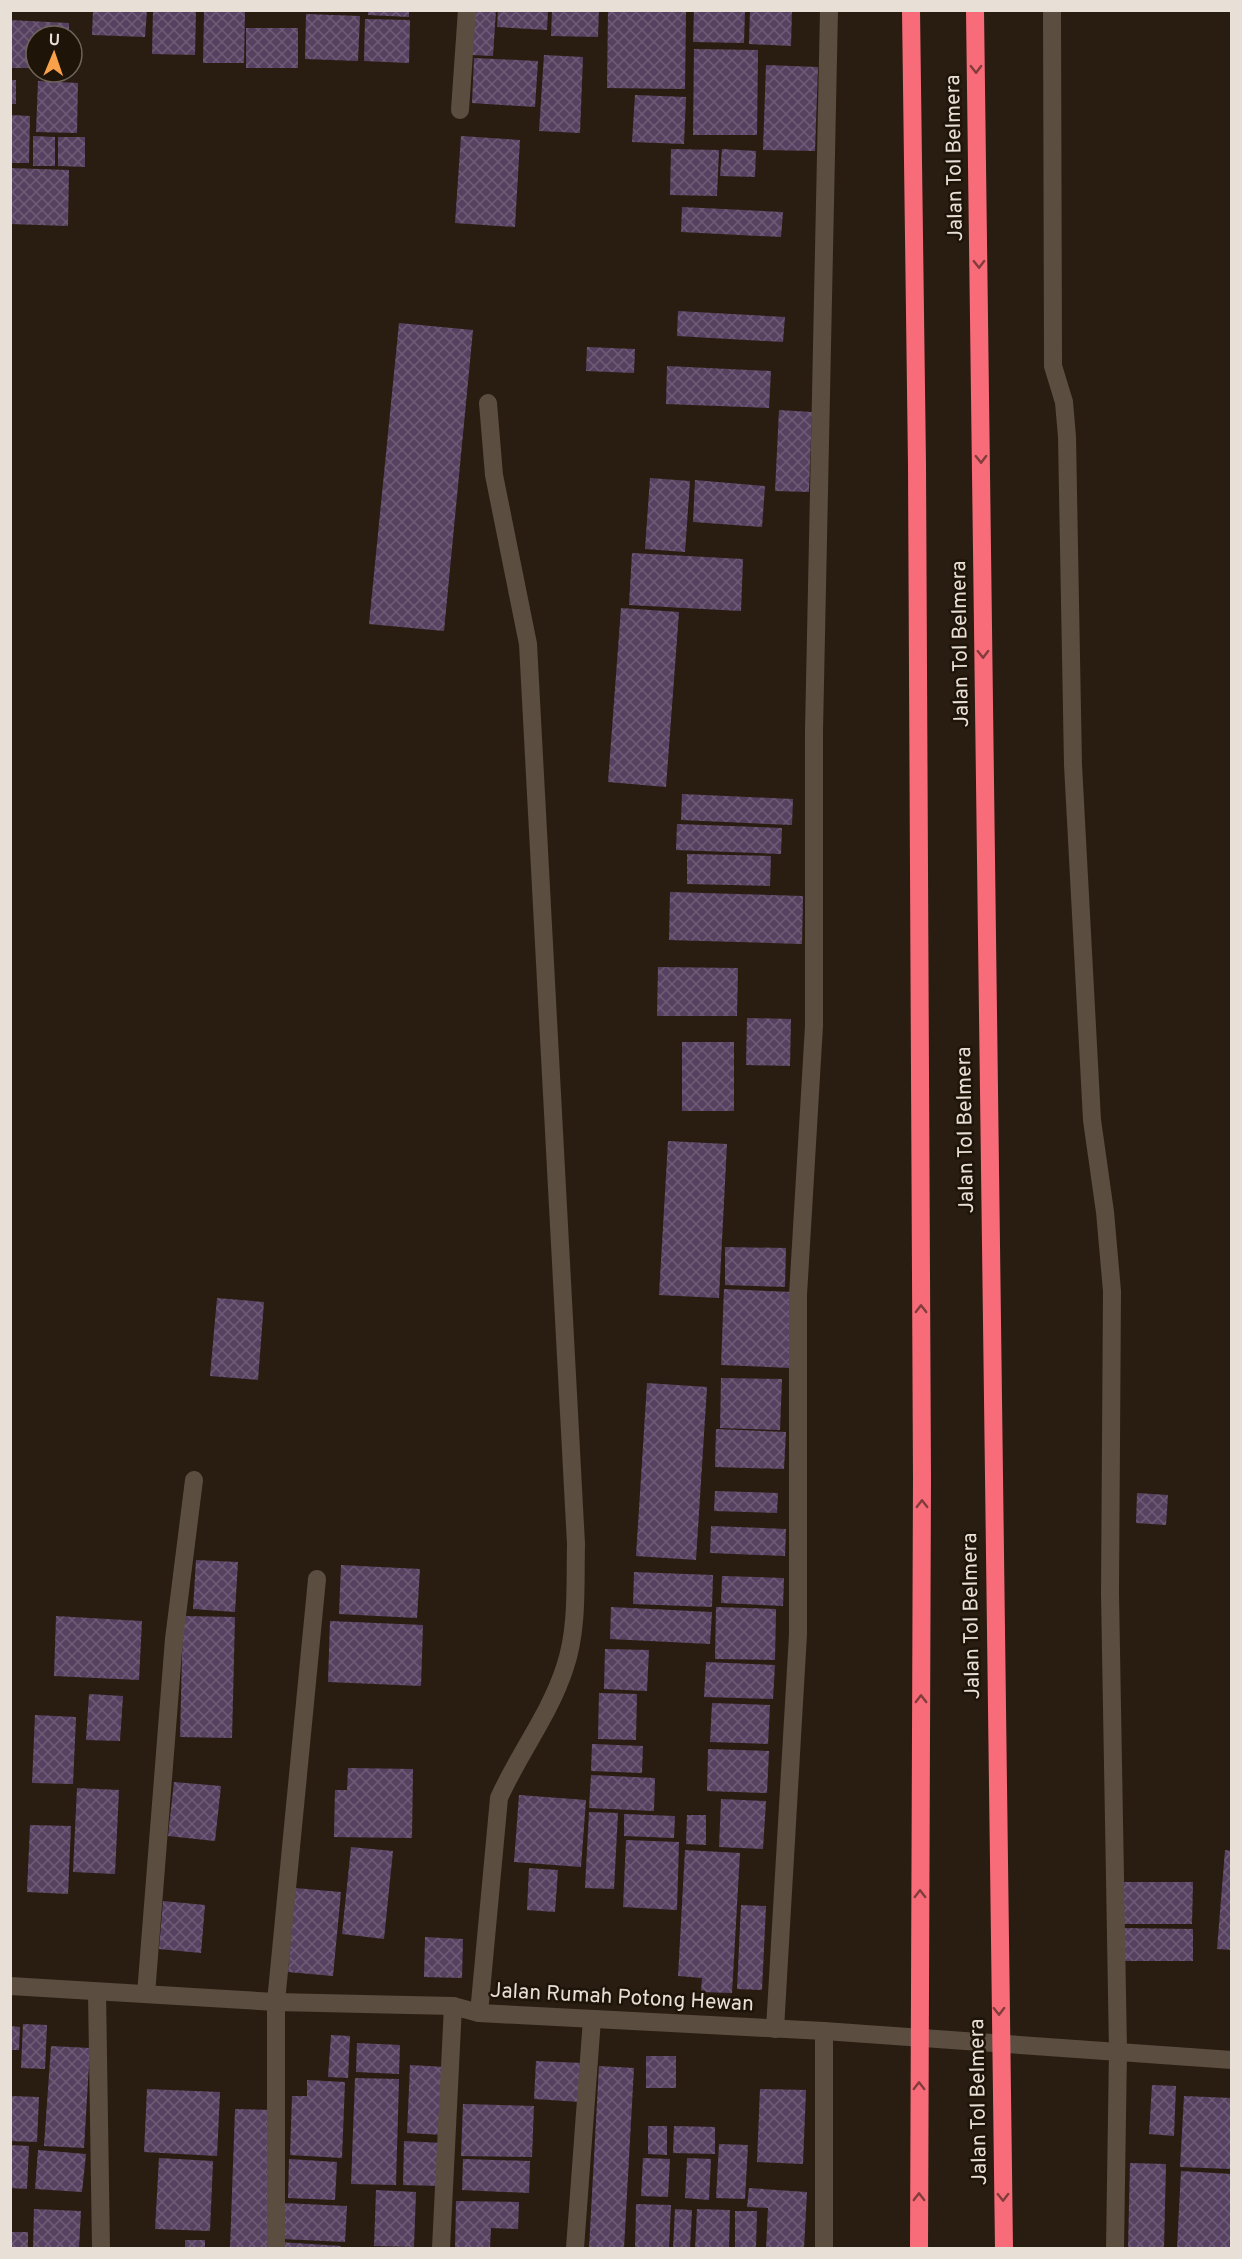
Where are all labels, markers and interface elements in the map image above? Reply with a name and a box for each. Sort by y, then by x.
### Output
north arrow [24,24,84,84]
text: U [48,31,61,51]
one-way arrow [970,64,982,73]
street label: Jalan Tol Belmera [940,74,970,242]
one-way arrow [972,259,985,268]
one-way arrow [975,454,987,463]
street label: Jalan Tol Belmera [946,560,976,728]
one-way arrow [977,649,989,658]
street label: Jalan Tol Belmera [951,1046,981,1214]
one-way arrow [915,1304,927,1313]
one-way arrow [916,1499,928,1508]
street label: Jalan Tol Belmera [957,1532,987,1700]
one-way arrow [915,1694,927,1703]
one-way arrow [914,1889,926,1898]
street label: Jalan Rumah Potong Hewan [489,1978,755,2018]
one-way arrow [993,2007,1006,2016]
street label: Jalan Tol Belmera [964,2018,994,2186]
one-way arrow [913,2082,925,2091]
one-way arrow [913,2192,925,2201]
one-way arrow [997,2193,1009,2202]

